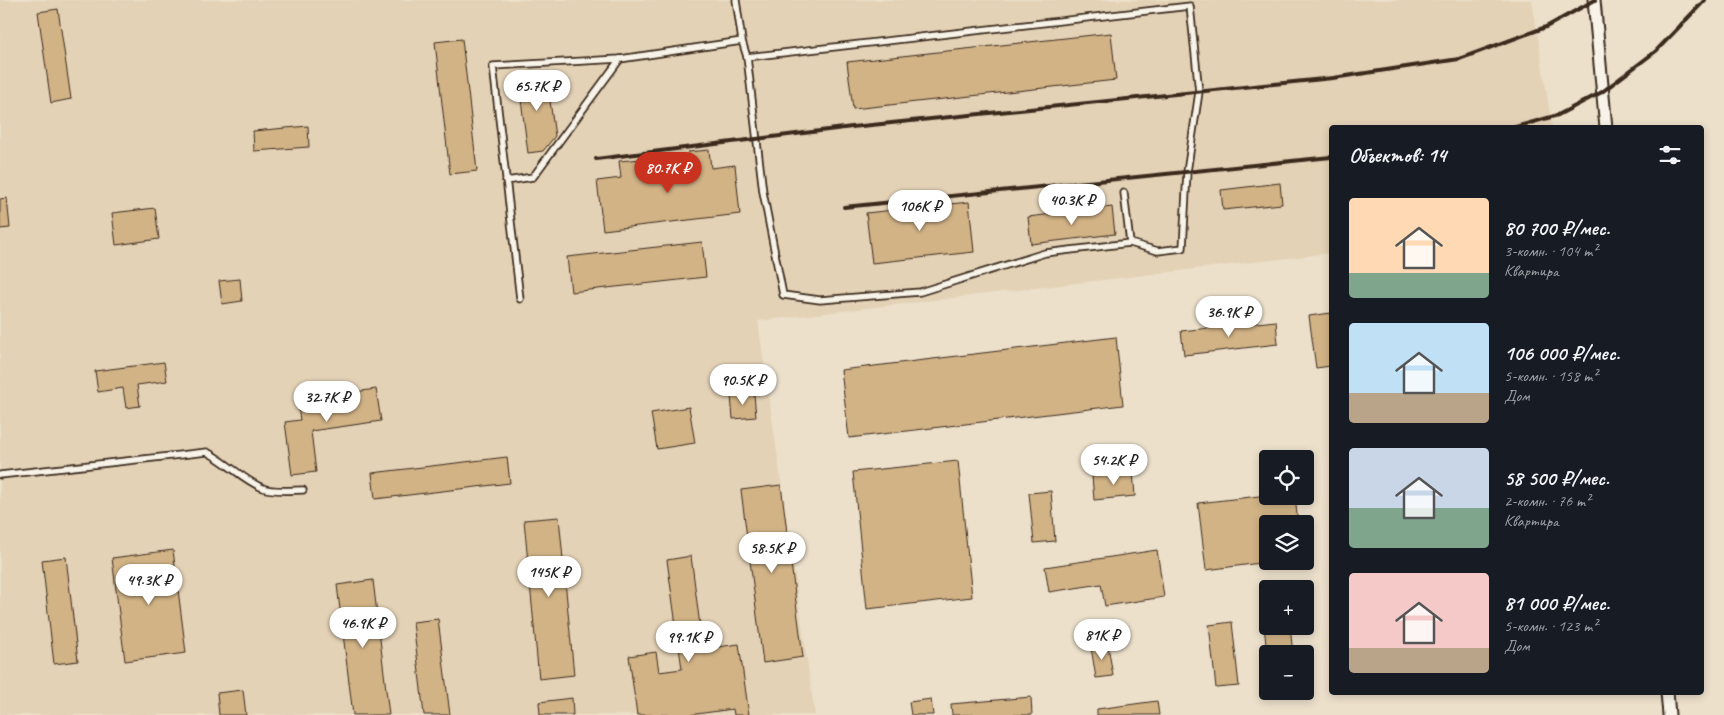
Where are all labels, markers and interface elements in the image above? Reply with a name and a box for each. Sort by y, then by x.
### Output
pin: 65.7K ₽ [491,70,583,112]
text: 65.7K ₽ [514,76,560,96]
icon: filters [1656,141,1684,169]
text: Объектов: 14 [1349,142,1446,168]
pin: 80.7K ₽ [622,152,714,194]
text: 80.7K ₽ [646,158,690,178]
pin: 40.3K ₽ [1026,184,1118,226]
pin: 106K ₽ [879,190,961,232]
text: 40.3K ₽ [1049,190,1095,210]
text: 106K ₽ [899,196,941,216]
text: 80 700 ₽/мес. [1504,215,1610,241]
icon: home [1389,218,1449,278]
text: 3-комн. · 104 m² [1504,241,1597,261]
text: Квартира [1504,261,1559,281]
pin: 36.9K ₽ [1183,296,1275,338]
text: 36.9K ₽ [1206,302,1252,322]
text: 106 000 ₽/мес. [1504,340,1620,366]
icon: home [1389,343,1449,403]
pin: 90.5K ₽ [697,364,789,406]
text: 5-комн. · 158 m² [1504,366,1597,386]
text: 90.5K ₽ [721,370,765,390]
pin: 32.7K ₽ [281,380,373,423]
text: Дом [1504,386,1530,406]
text: 32.7K ₽ [305,387,349,407]
pin: 54.2K ₽ [1068,444,1160,486]
text: 54.2K ₽ [1092,450,1136,470]
map controls [1259,450,1314,700]
button: locate [1259,450,1314,505]
text: 58 500 ₽/мес. [1504,465,1609,491]
icon: home [1389,468,1449,528]
text: 2-комн. · 76 m² [1504,491,1590,511]
text: Квартира [1504,511,1559,531]
button: layers [1259,515,1314,570]
pin: 58.5K ₽ [726,532,818,574]
text: 58.5K ₽ [750,538,794,558]
pin: 145K ₽ [508,556,590,598]
text: 145K ₽ [528,562,570,582]
pin: 49.3K ₽ [103,564,195,606]
text: 49.3K ₽ [127,570,171,590]
button: + [1259,580,1314,635]
text: 81 000 ₽/мес. [1504,590,1610,616]
icon: home [1389,593,1449,653]
pin: 46.9K ₽ [317,606,409,649]
text: 46.9K ₽ [340,613,386,633]
text: 5-комн. · 123 m² [1504,616,1597,636]
pin: 81K ₽ [1067,618,1137,661]
pin: 99.1K ₽ [643,620,735,663]
text: 81K ₽ [1085,625,1119,645]
text: 99.1K ₽ [667,627,711,647]
text: Дом [1504,636,1530,656]
button: − [1259,645,1314,700]

